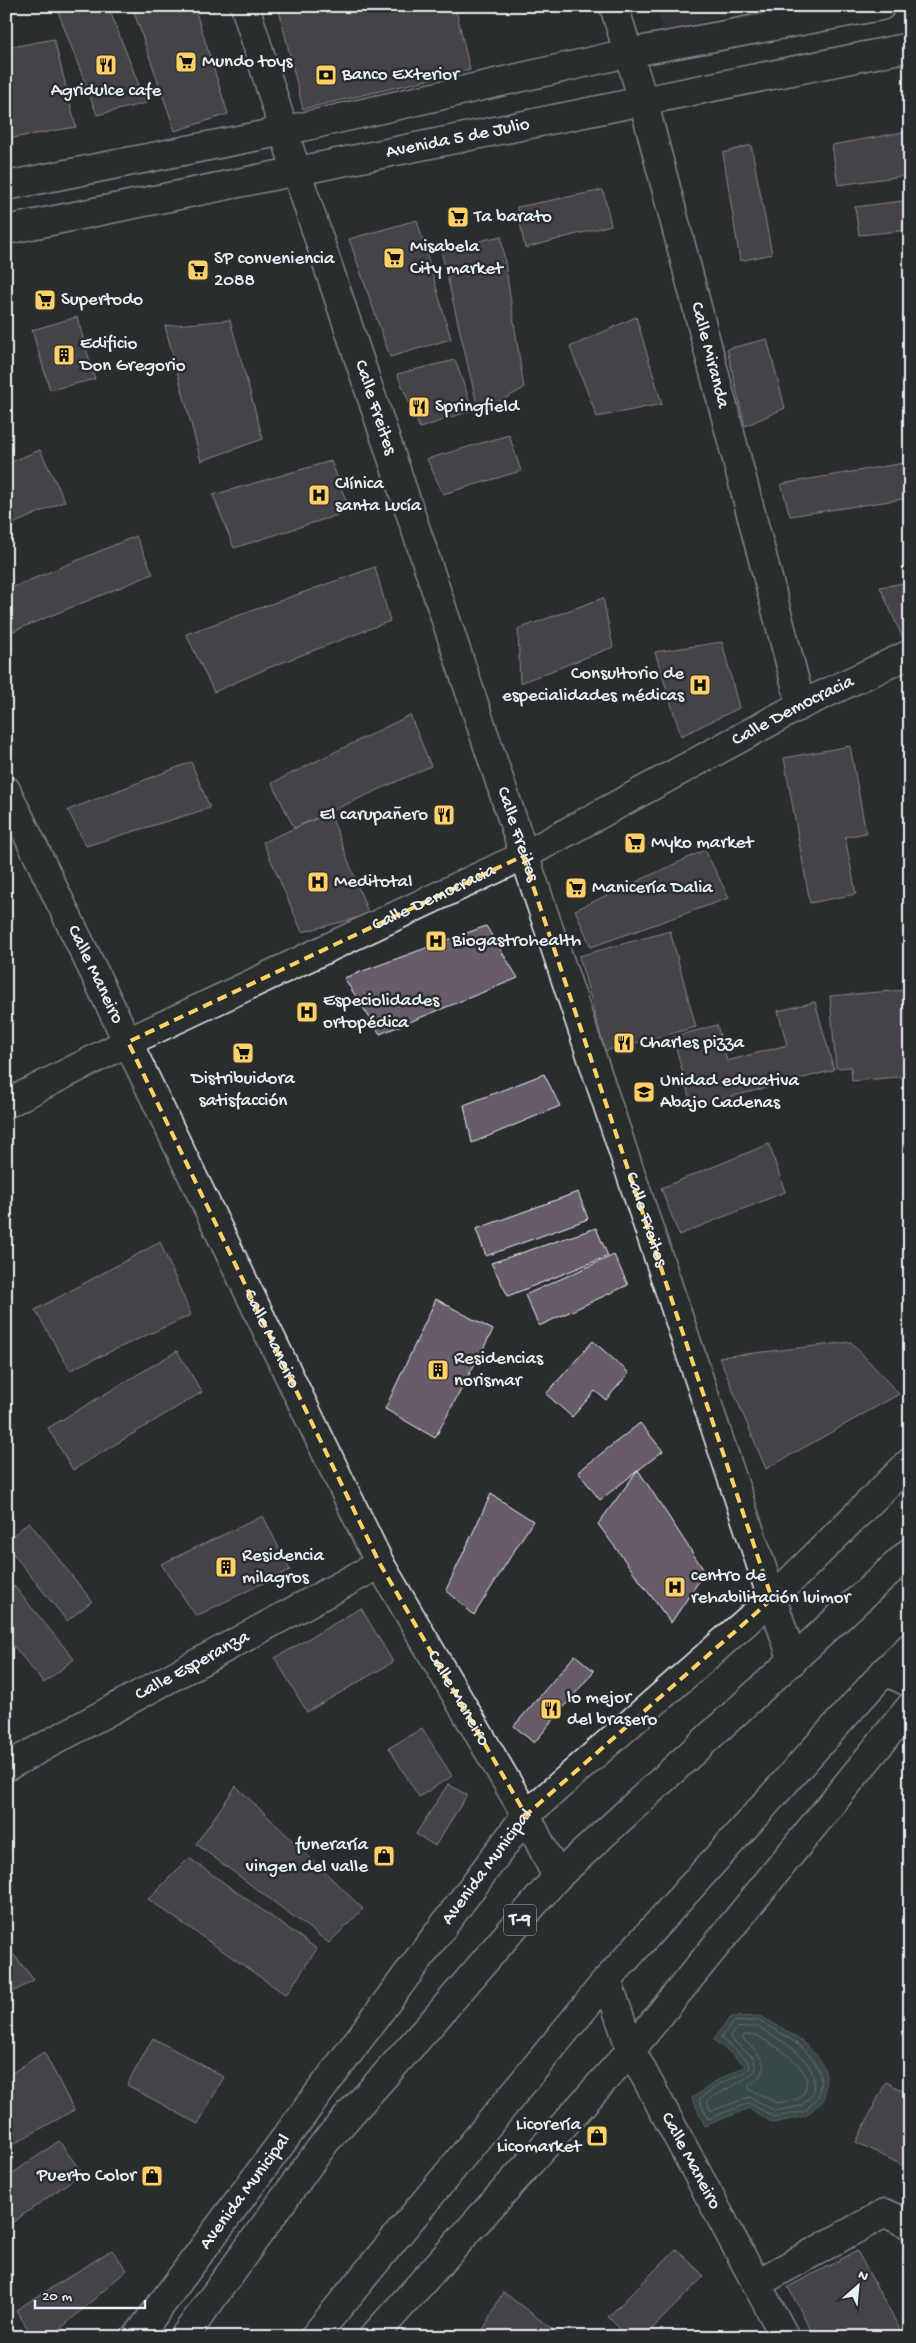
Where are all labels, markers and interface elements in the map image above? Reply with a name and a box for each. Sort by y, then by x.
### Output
supermarket icon: Mundo toys [174,50,198,74]
place label: Mundo toys [202,51,294,74]
restaurant icon: Agridulce cafe [94,53,118,77]
bank icon: Banco Exterior [314,63,338,87]
place label: Banco Exterior [341,64,461,87]
place label: Agridulce cafe [51,80,161,103]
street label: Avenida 5 de Julio [384,113,532,164]
supermarket icon: Ta barato [446,205,470,229]
place label: Ta barato [473,206,552,229]
place label: Misabela City market [410,236,505,281]
supermarket icon: Misabela City market [382,246,406,270]
place label: SP conveniencia 2088 [214,248,336,293]
supermarket icon: SP conveniencia 2088 [186,258,210,282]
supermarket icon: Supertodo [33,288,57,312]
place label: Supertodo [61,289,143,312]
street label: Calle Miranda [685,299,735,412]
place label: Edificio Don Gregorio [78,333,186,378]
building icon: Edificio Don Gregorio [52,343,76,367]
street label: Calle Freites [349,357,402,459]
restaurant icon: Springfield [407,395,431,419]
place label: Springfield [435,396,521,419]
place label: Clínica santa Lucía [335,473,423,518]
hospital icon: Clínica santa Lucía [307,483,331,507]
place label: Consultorio de especialidades médicas [502,663,685,708]
street label: Calle Democracia [728,670,859,752]
hospital icon: Consultorio de especialidades médicas [688,673,712,697]
street label: Calle Freites [491,784,544,886]
restaurant icon: El carupañero [432,803,456,827]
place label: El carupañero [320,804,428,827]
supermarket icon: Myko market [623,831,647,855]
place label: Myko market [651,832,755,855]
street label: Calle Democracia [368,858,501,937]
hospital icon: Meditotal [306,870,330,894]
place label: Meditotal [334,871,412,894]
supermarket icon: Manicería Dalia [564,876,588,900]
place label: Manicería Dalia [592,877,714,900]
street label: Calle Maneiro [62,921,129,1028]
hospital icon: Biogastrohealth [424,929,448,953]
place label: Biogastrohealth [451,930,581,953]
place label: Especiolidades ortopédica [323,990,440,1035]
hospital icon: Especiolidades ortopédica [295,1000,319,1024]
restaurant icon: Charles pizza [612,1031,636,1055]
place label: Charles pizza [640,1032,745,1055]
supermarket icon: Distribuidora satisfacción [231,1041,255,1065]
place label: Distribuidora satisfacción [189,1068,296,1113]
place label: Unidad educativa Abajo Cadenas [660,1070,801,1115]
school or university icon: Unidad educativa Abajo Cadenas [632,1080,656,1104]
street label: Calle Freites [619,1169,673,1271]
street label: Calle Maneiro [238,1286,305,1392]
place label: Residencias norismar [454,1348,544,1393]
building icon: Residencias norismar [426,1358,450,1382]
place label: Residencia milagros [242,1545,325,1590]
building icon: Residencia milagros [214,1555,238,1579]
place label: centro de rehabilitación luimor [691,1565,853,1610]
hospital icon: centro de rehabilitación luimor [663,1575,687,1599]
street label: Calle Esperanza [131,1625,255,1706]
street label: Calle Maneiro [421,1646,495,1750]
place label: lo mejor del brasero [567,1687,657,1732]
restaurant icon: lo mejor del brasero [539,1697,563,1721]
street label: Avenida Municipal [436,1803,537,1930]
place label: funeraría vingen del valle [246,1834,369,1879]
shop icon: funeraría vingen del valle [372,1844,396,1868]
road number: T-9 [504,1904,536,1936]
street label: Calle Maneiro [655,2108,726,2214]
place label: Licorería Licomarket [497,2114,583,2159]
shop icon: Licorería Licomarket [585,2124,609,2148]
street label: Avenida Municipal [194,2129,296,2254]
shop icon: Puerto Color [140,2164,164,2188]
place label: Puerto Color [36,2165,138,2188]
north arrow [834,2260,884,2310]
text: N [855,2267,871,2286]
scale bar [35,2278,145,2310]
text: 20 m [42,2288,72,2306]

